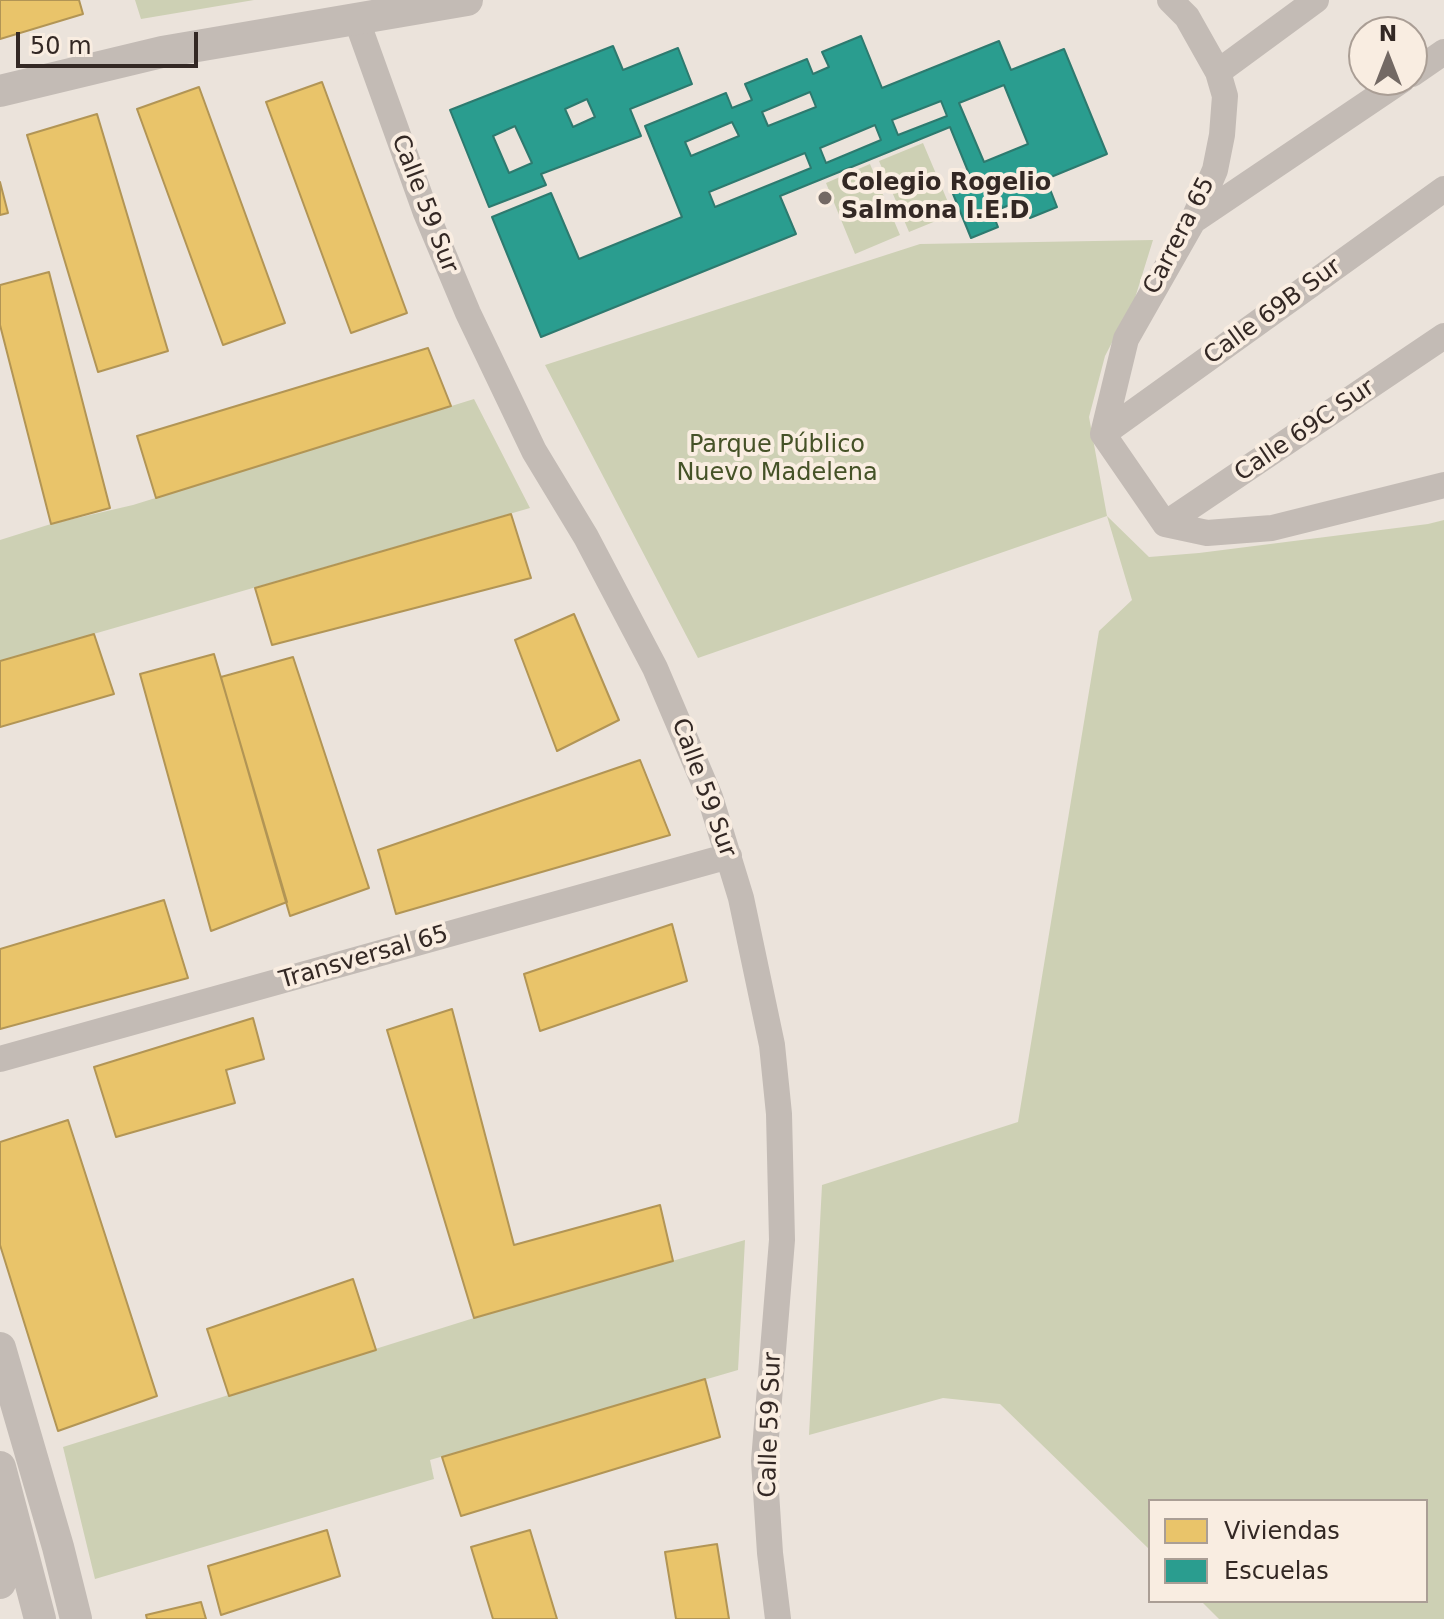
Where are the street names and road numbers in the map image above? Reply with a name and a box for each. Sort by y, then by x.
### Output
street label: Calle 59 Sur [384,131,464,277]
street label: Carrera 65 [1138,173,1222,299]
street label: Calle 69B Sur [1199,253,1347,371]
street label: Calle 69C Sur [1230,374,1380,488]
street label: Calle 59 Sur [665,715,741,861]
street label: Transversal 65 [276,920,452,996]
street label: Calle 59 Sur [754,1352,788,1498]

